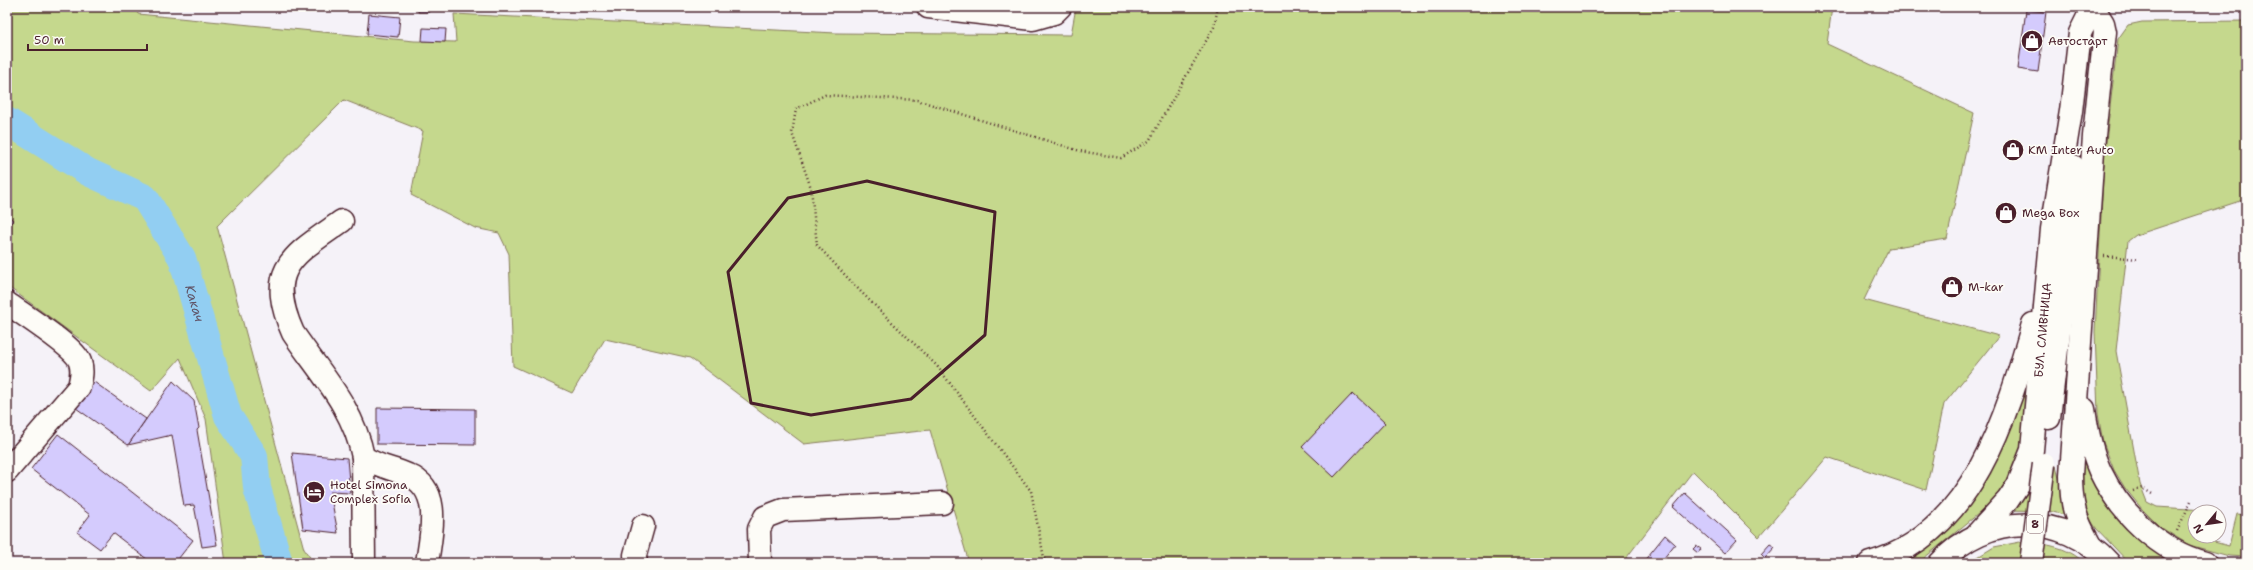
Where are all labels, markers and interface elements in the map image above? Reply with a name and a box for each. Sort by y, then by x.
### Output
scale bar [28,26,147,52]
shop icon: Автостарт [2019,28,2045,54]
text: 50 m [34,32,64,48]
place label: Автостарт [2048,33,2108,49]
shop icon: KM Inter Auto [2000,137,2026,163]
place label: KM Inter Auto [2028,142,2114,158]
shop icon: Mega Box [1993,200,2019,226]
place label: Mega Box [2022,205,2079,221]
shop icon: M-kar [1939,274,1965,300]
place label: M-kar [1968,279,2004,295]
street label: БУЛ. СЛИВНИЦА [2031,282,2055,378]
water label: Какач [182,283,209,324]
place label: Hotel Simona Complex Sofia [330,477,412,507]
hotel icon: Hotel Simona Complex Sofia [301,479,327,505]
north arrow [2187,504,2227,544]
road number: 8 [2027,515,2043,533]
text: N [2190,521,2207,536]

